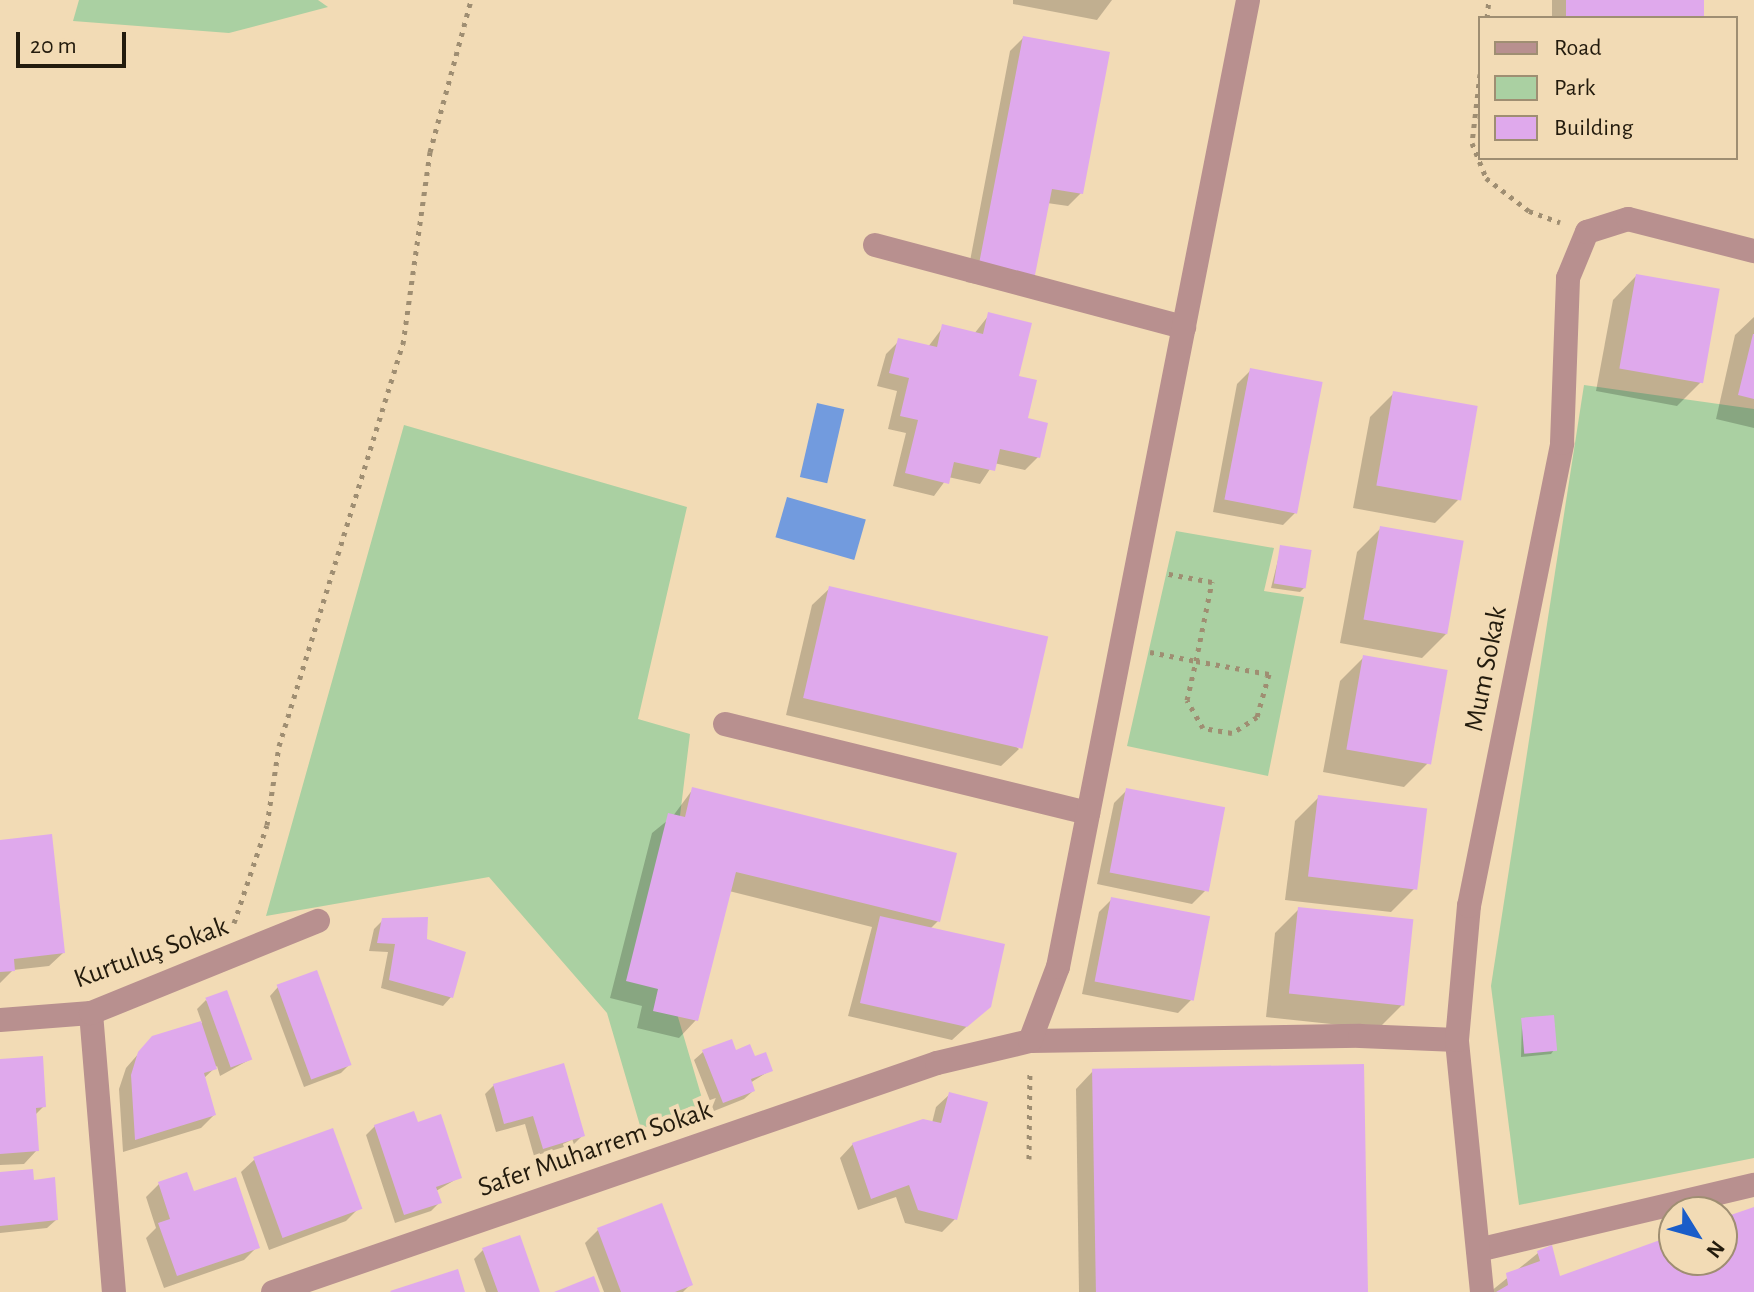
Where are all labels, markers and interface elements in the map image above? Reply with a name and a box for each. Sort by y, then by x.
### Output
scale bar [20,16,130,66]
legend [1478,16,1738,160]
text: 20 m [30,34,77,58]
text: Road [1554,36,1602,60]
text: Park [1554,76,1595,100]
text: Building [1554,116,1633,140]
street label: Mum Sokak [1457,604,1515,734]
street label: Kurtuluş Sokak [69,910,233,996]
street label: Safer Muharrem Sokak [474,1093,716,1205]
north arrow [1658,1196,1738,1276]
text: N [1702,1237,1729,1262]

